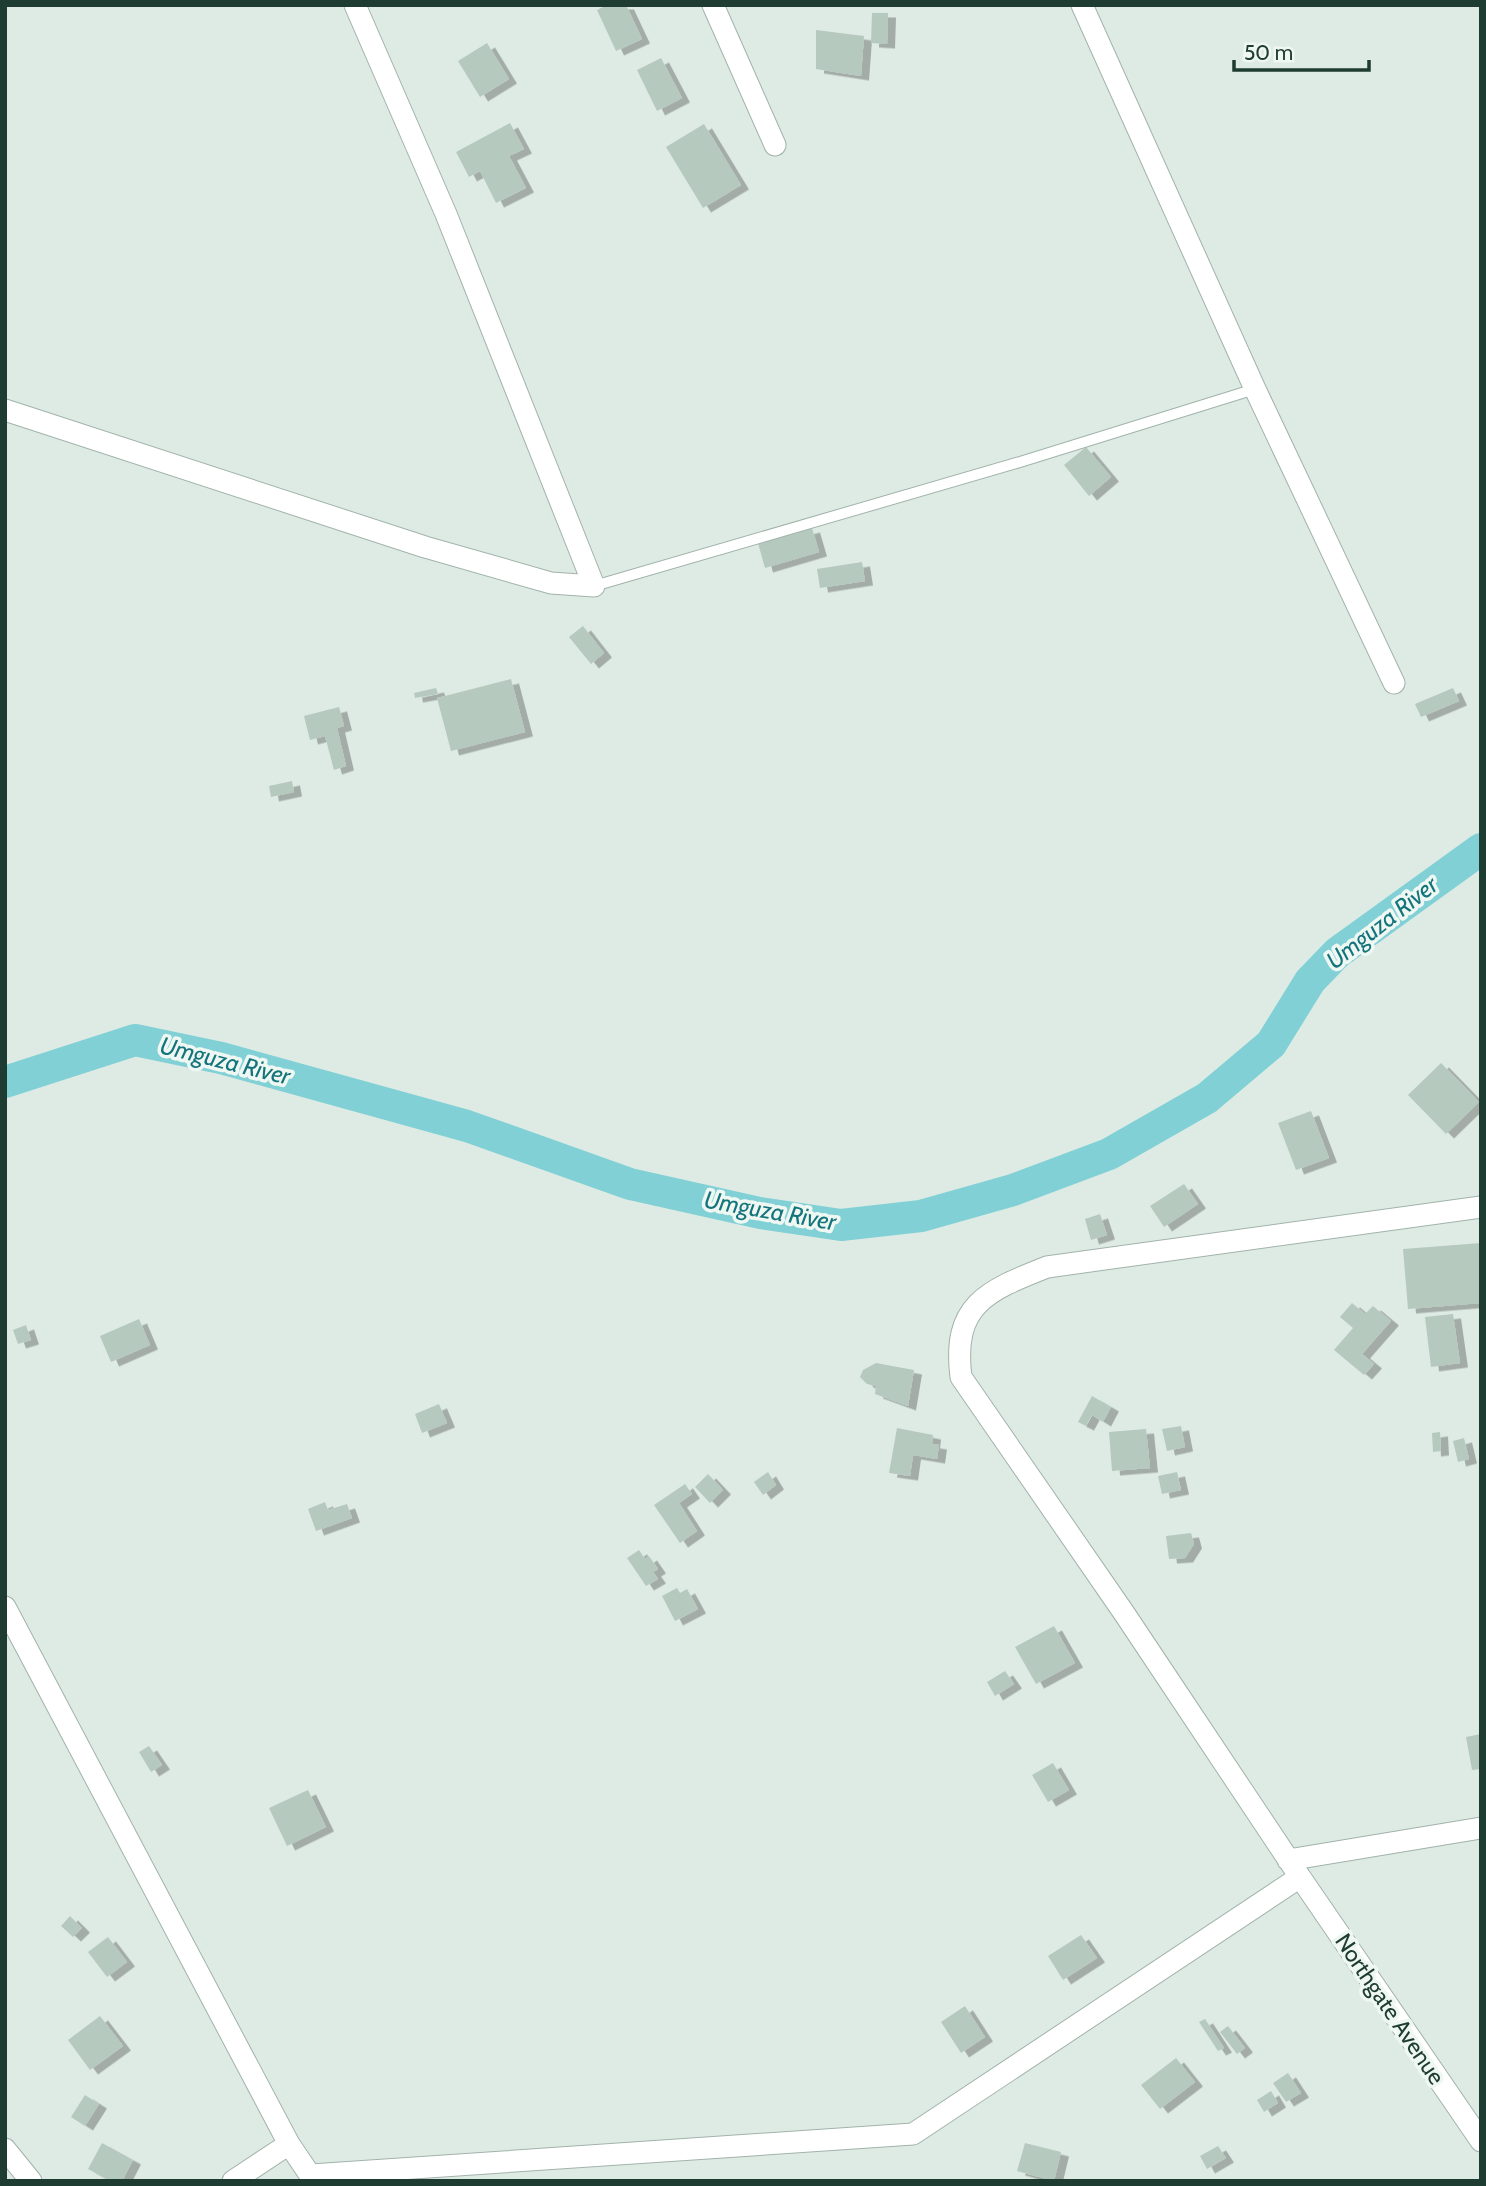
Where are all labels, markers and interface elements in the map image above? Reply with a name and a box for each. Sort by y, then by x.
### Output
scale bar [1234,28,1369,72]
text: 50 m [1244,40,1293,65]
water label: Umguza River [1320,869,1444,975]
water label: Umguza River [157,1030,295,1091]
water label: Umguza River [702,1185,840,1237]
street label: Northgate Avenue [1329,1928,1451,2090]

